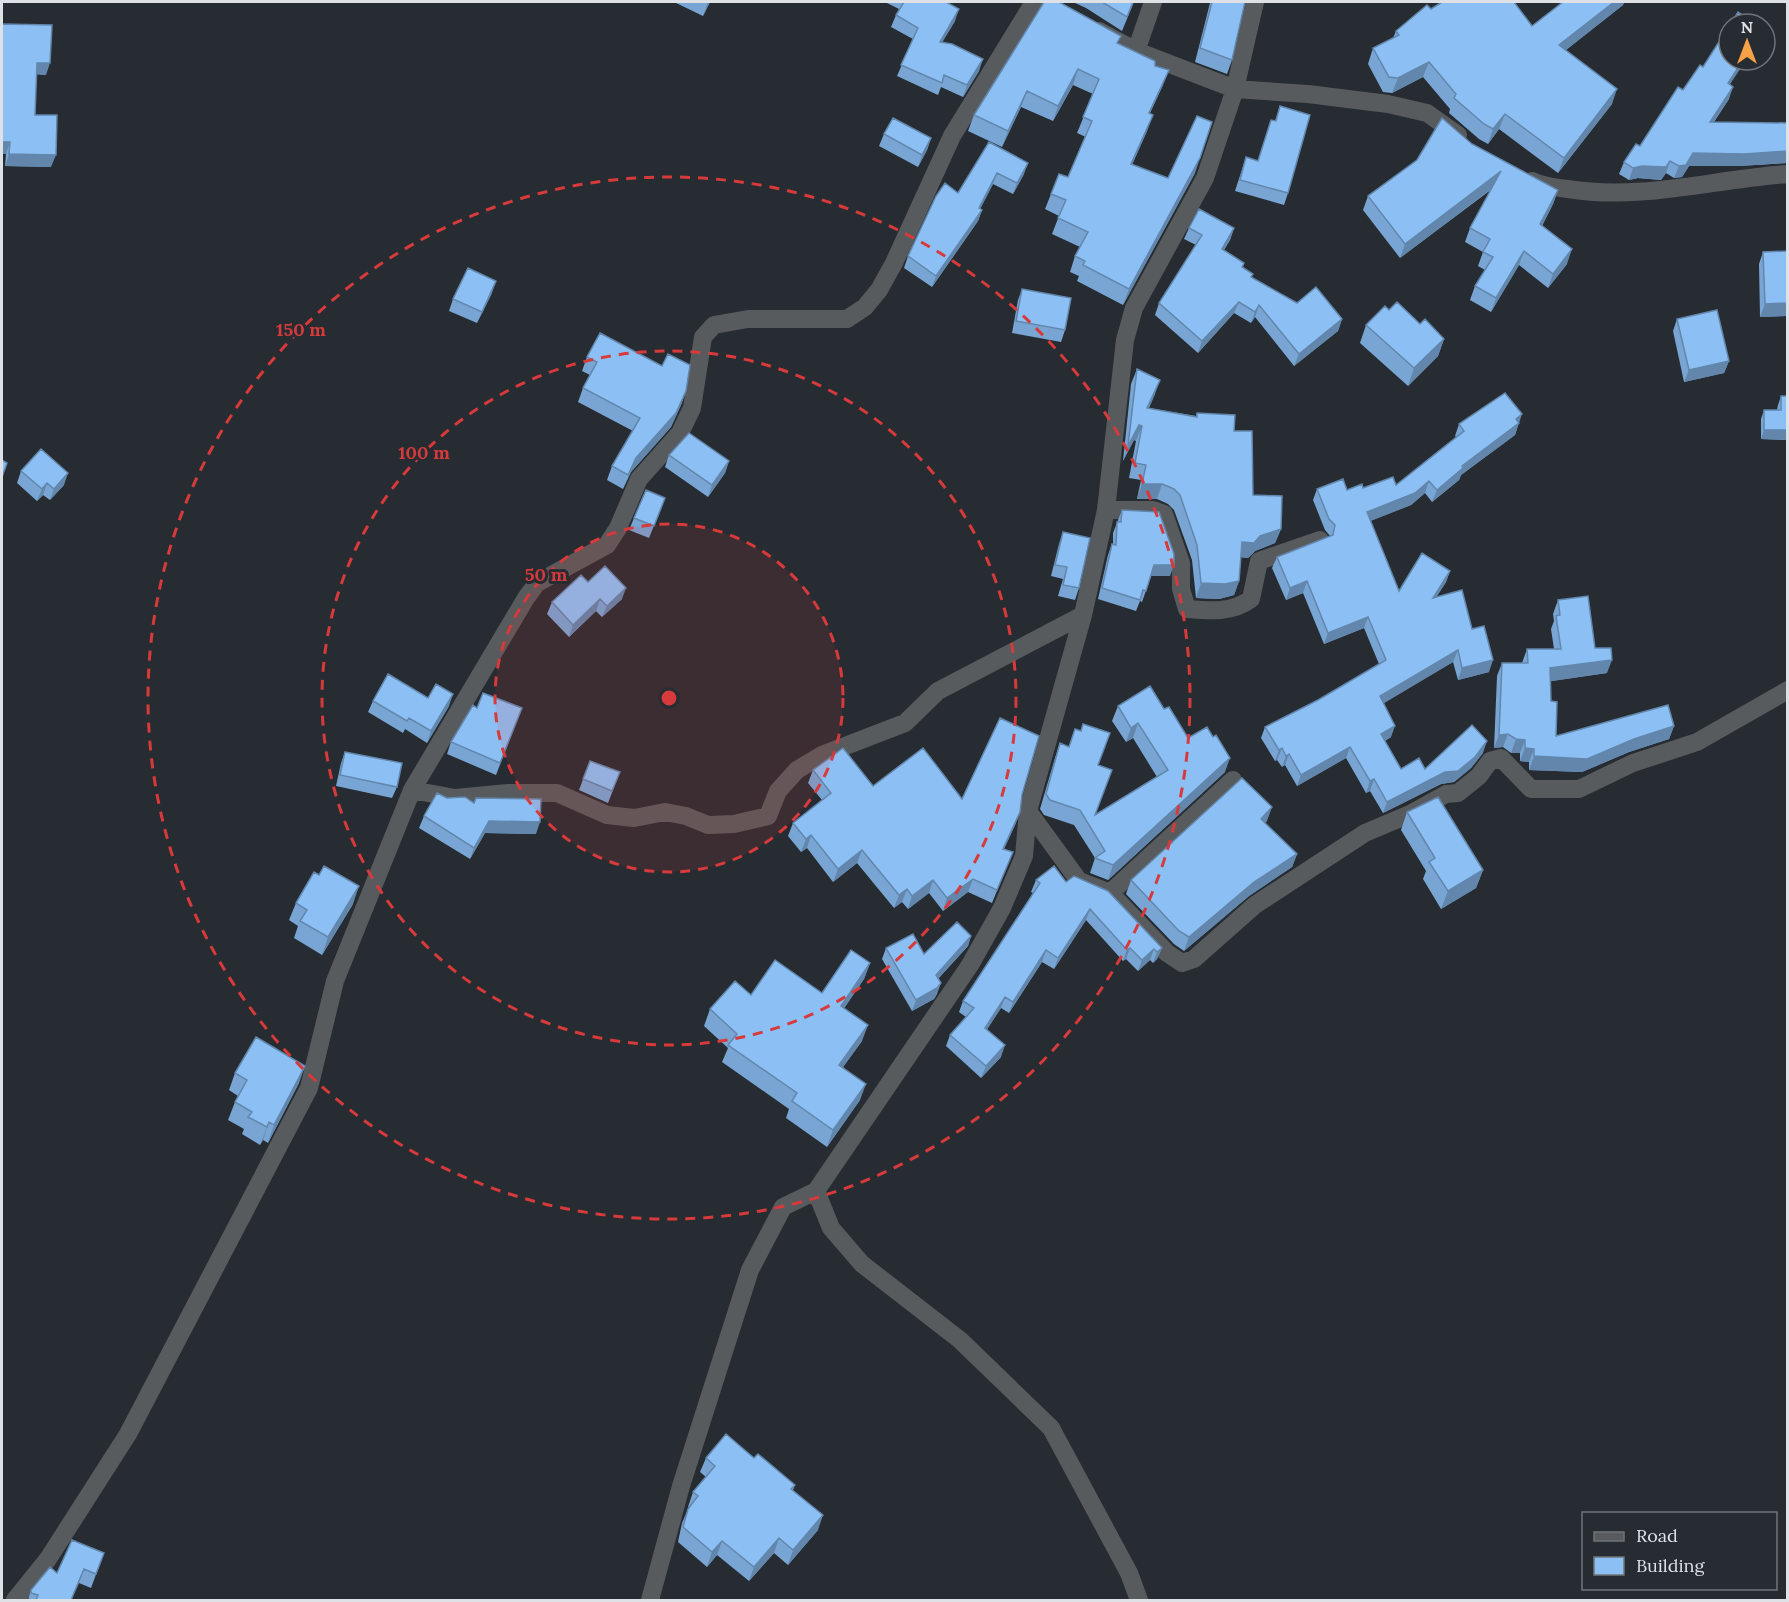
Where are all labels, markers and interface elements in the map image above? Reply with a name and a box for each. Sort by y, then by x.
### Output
north arrow [1717,12,1777,72]
text: N [1741,17,1753,37]
text: 150 m [276,318,326,341]
text: 100 m [398,441,450,464]
text: 50 m [525,563,568,586]
centre of rings [659,688,679,708]
legend [1582,1512,1777,1590]
text: Road [1636,1524,1678,1547]
text: Building [1636,1554,1706,1577]

